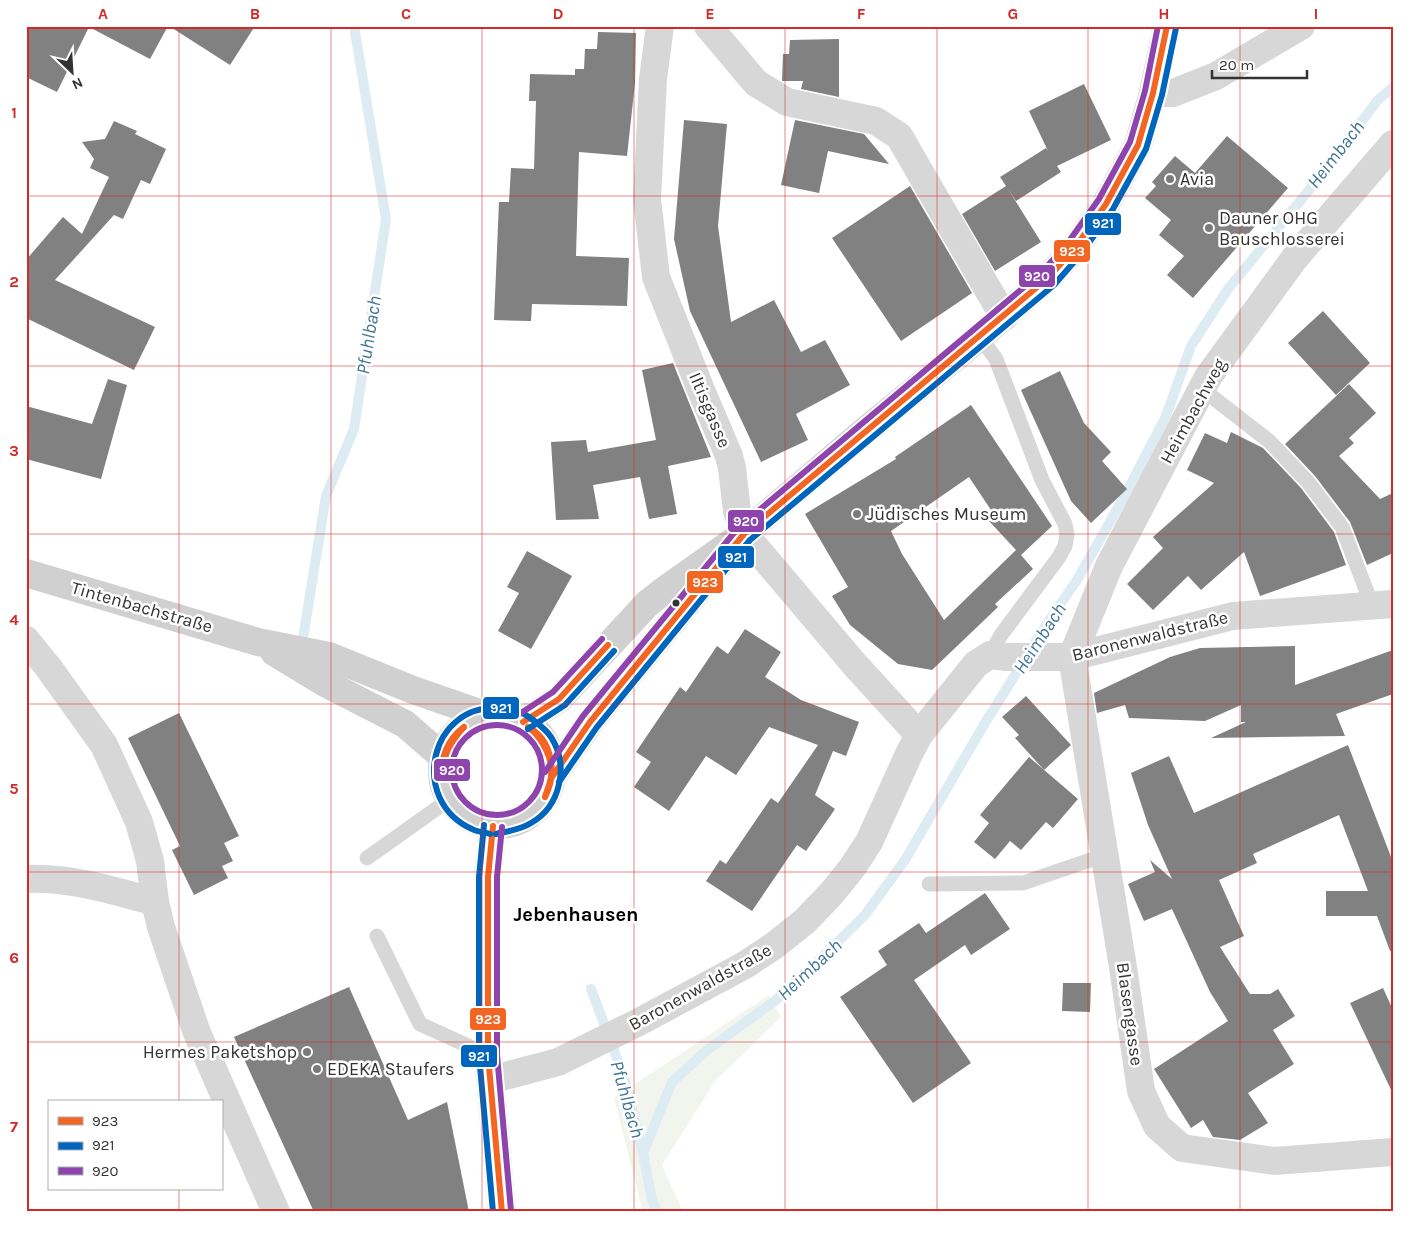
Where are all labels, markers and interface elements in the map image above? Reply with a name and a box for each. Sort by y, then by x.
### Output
text: A [98,4,108,23]
text: B [250,4,260,23]
text: C [401,4,411,23]
text: D [553,4,564,23]
text: E [705,4,715,23]
text: F [857,4,866,23]
text: G [1008,4,1018,23]
text: H [1158,4,1170,23]
text: I [1314,4,1318,23]
north arrow [48,48,98,98]
scale bar [1212,48,1306,80]
text: 20 m [1219,56,1254,74]
text: N [69,74,85,93]
text: 1 [11,103,17,122]
water label: Heimbach [1302,116,1369,193]
place label: Avia [1180,168,1214,190]
marker: Avia [1164,173,1176,185]
place label: Dauner OHG Bauschlosserei [1219,207,1345,250]
line badge: 921 [1084,212,1122,236]
text: 921 [1092,215,1114,232]
marker: Dauner OHG Bauschlosserei [1203,222,1215,234]
line badge: 923 [1053,239,1091,263]
text: 923 [1059,243,1085,260]
line badge: 920 [1018,264,1056,288]
text: 920 [1024,268,1050,285]
text: 2 [9,272,19,291]
water label: Pfuhlbach [352,294,386,376]
street label: Heimbachweg [1155,355,1231,467]
street label: Iltisgasse [684,369,736,451]
text: 3 [9,441,19,460]
place label: Jüdisches Museum [867,503,1026,525]
marker: Jüdisches Museum [851,508,863,520]
line badge: 920 [727,509,765,533]
text: 920 [733,513,759,530]
line badge: 921 [717,545,755,569]
text: 921 [725,549,747,566]
line badge: 923 [686,570,724,594]
text: 923 [692,574,718,591]
street label: Tintenbachstraße [69,576,215,638]
unlabelled marker [671,598,681,608]
water label: Heimbach [1009,599,1071,678]
street label: Baronenwaldstraße [1070,606,1230,666]
text: 4 [9,610,19,629]
line badge: 921 [482,696,520,720]
text: 921 [490,700,512,717]
line badge: 920 [433,758,471,782]
text: 920 [439,762,465,779]
text: 5 [9,779,19,798]
district label: Jebenhausen [513,903,639,926]
water label: Heimbach [773,934,846,1005]
street label: Baronenwaldstraße [625,939,775,1035]
text: 6 [9,948,19,967]
street label: Blasengasse [1112,961,1148,1067]
line badge: 923 [469,1007,507,1031]
text: 923 [475,1011,501,1028]
place label: Hermes Paketshop [143,1041,297,1063]
line badge: 921 [460,1044,498,1068]
marker: Hermes Paketshop [301,1046,313,1058]
text: 921 [468,1048,490,1065]
place label: EDEKA Staufers [327,1058,455,1080]
water label: Pfuhlbach [606,1058,649,1141]
marker: EDEKA Staufers [311,1063,323,1075]
legend [48,1100,222,1190]
text: 923 [92,1112,118,1130]
text: 7 [10,1117,18,1136]
text: 921 [92,1136,114,1154]
text: 920 [92,1162,118,1180]

